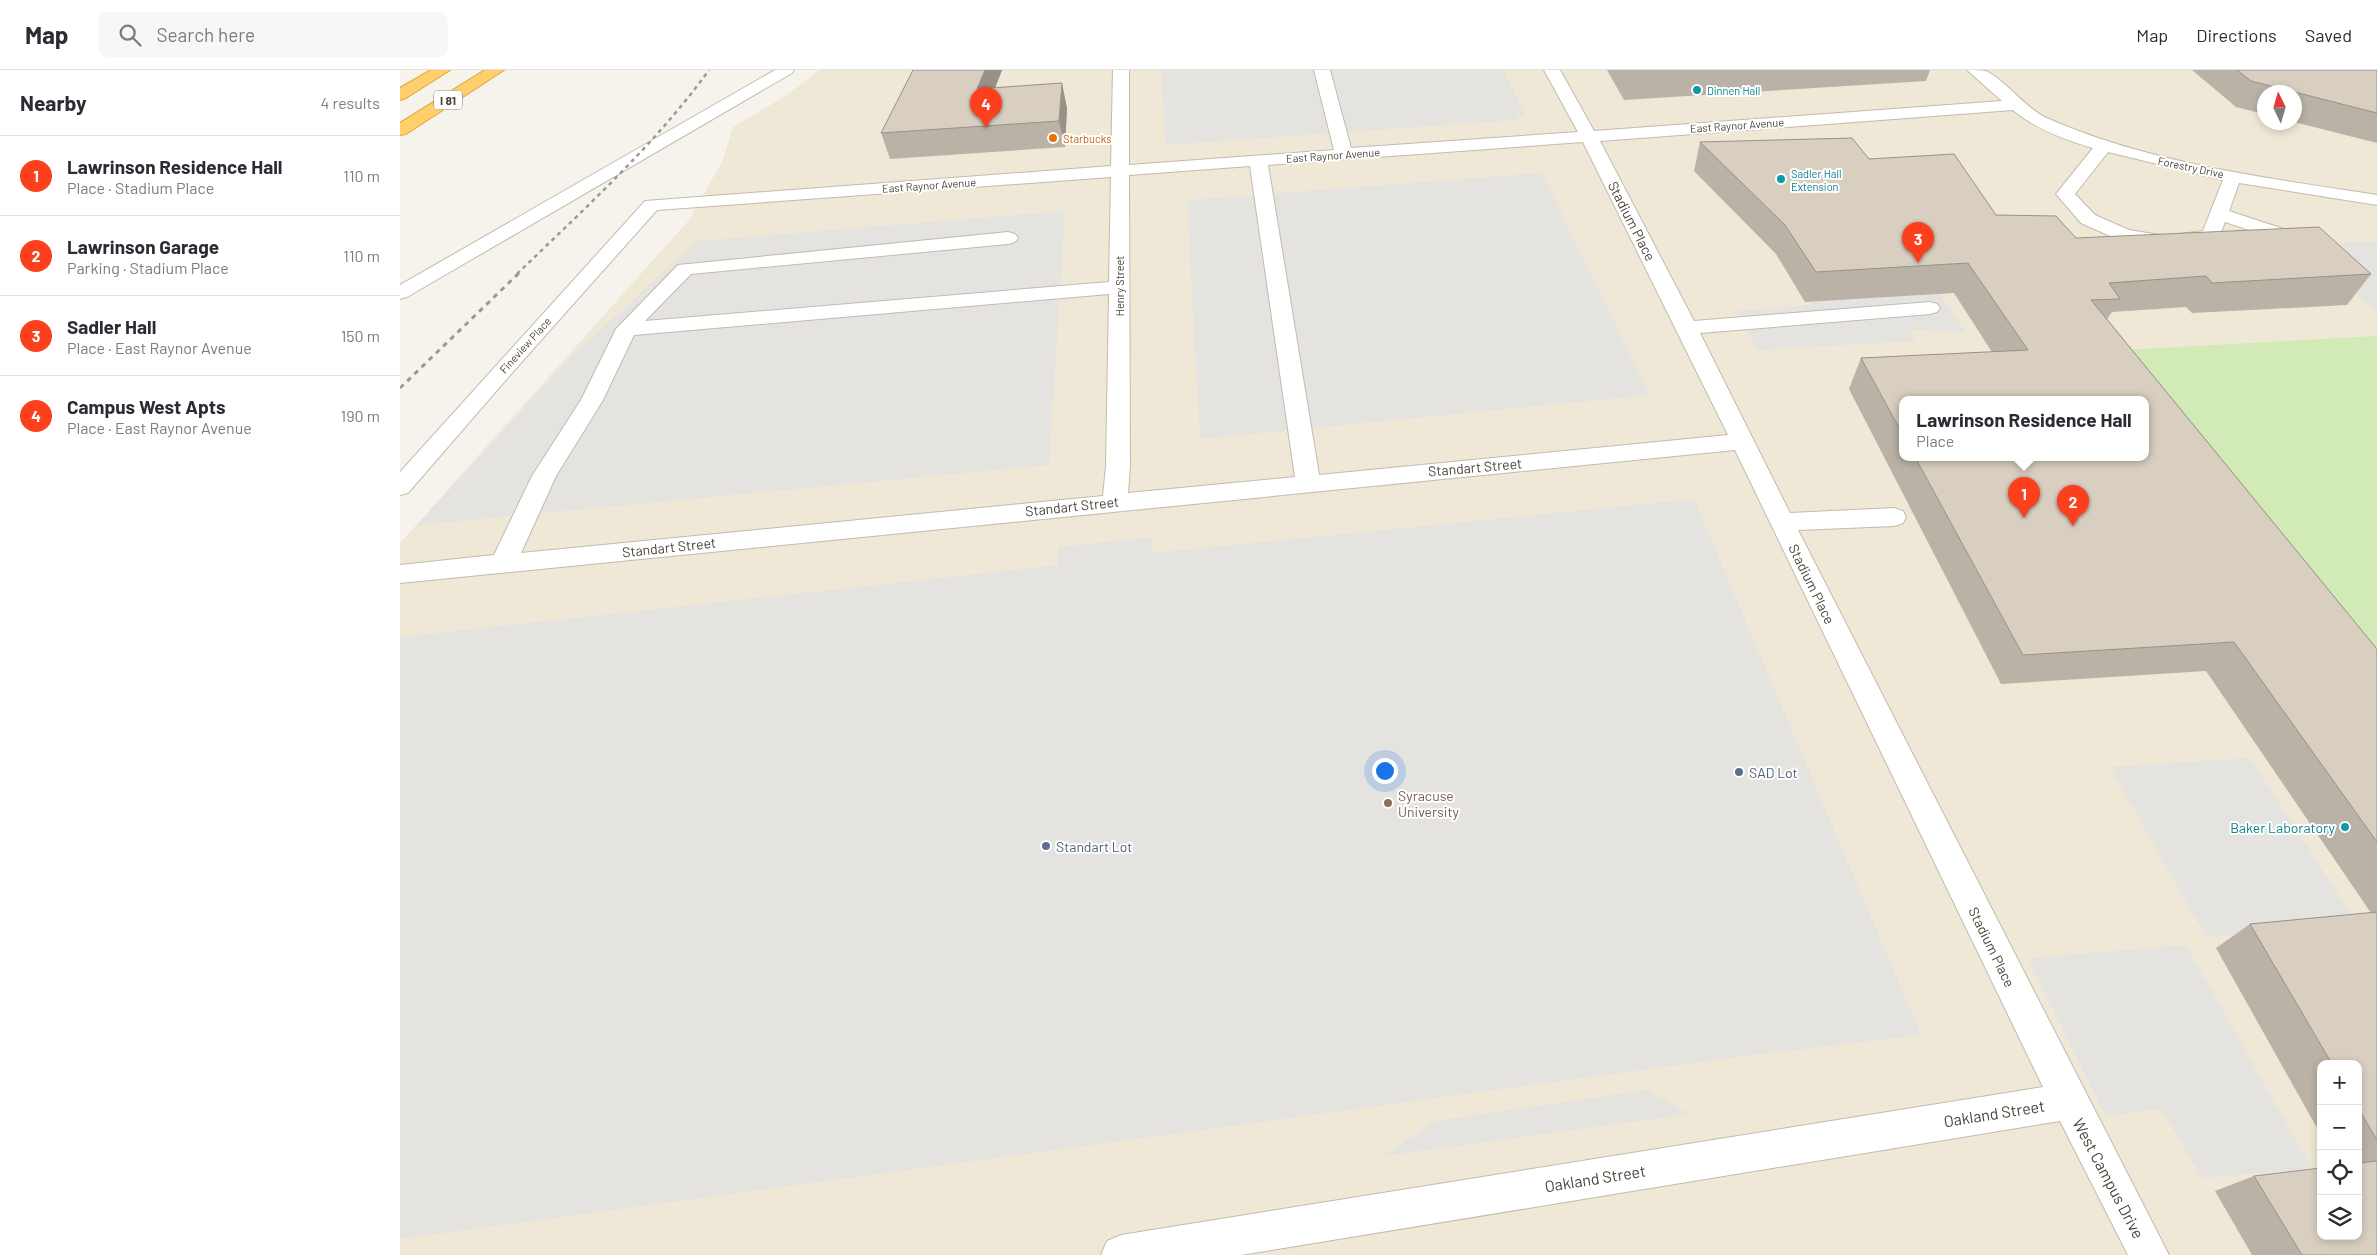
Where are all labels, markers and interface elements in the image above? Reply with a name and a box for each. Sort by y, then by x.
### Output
search box [98,12,448,57]
text: Map [25,20,68,49]
icon: search [116,21,144,49]
text: Search here [156,23,255,46]
text: Map [2136,24,2168,46]
text: Directions [2196,24,2277,46]
text: Saved [2305,24,2352,46]
marker: Dinnen Hall [1691,84,1703,96]
place label: Dinnen Hall [1707,84,1760,97]
north arrow [2257,85,2302,130]
pin: 4 [970,87,1002,128]
text: Nearby [20,90,86,115]
road number: I 81 [434,90,462,110]
text: 4 results [320,93,380,112]
street label: East Raynor Avenue [1690,115,1785,135]
marker: Starbucks [1047,132,1059,144]
place label: Starbucks [1063,132,1111,145]
street label: East Raynor Avenue [1286,145,1381,165]
street label: Forestry Drive [2157,154,2225,180]
text: Lawrinson Residence Hall [67,155,282,178]
text: 1 [33,166,39,185]
text: 110 m [343,166,380,185]
place label: Sadler Hall Extension [1791,167,1842,193]
marker: Sadler Hall Extension [1775,173,1787,185]
street label: East Raynor Avenue [882,175,977,195]
text: Place · Stadium Place [67,178,214,197]
street label: Stadium Place [1605,178,1659,264]
pin: 3 [1902,222,1934,263]
text: Lawrinson Garage [67,235,219,258]
text: 2 [32,246,40,265]
text: 110 m [343,246,380,265]
street label: Henry Street [1113,256,1126,316]
text: Parking · Stadium Place [67,258,229,277]
street label: Fineview Place [497,314,554,376]
text: Sadler Hall [67,315,156,338]
text: 3 [32,326,40,345]
text: 150 m [341,326,380,345]
text: Place · East Raynor Avenue [67,338,252,357]
text: Campus West Apts [67,395,225,418]
popup [1899,396,2149,461]
text: 4 [31,406,41,425]
text: 190 m [341,406,380,425]
text: Lawrinson Residence Hall [1916,408,2132,431]
text: Place · East Raynor Avenue [67,418,252,437]
text: Place [1916,431,1954,450]
street label: Standart Street [1427,454,1523,480]
pin: 1 [2008,477,2040,518]
pin: 2 [2057,485,2089,526]
street label: Standart Street [1024,493,1120,519]
street label: Standart Street [621,534,717,560]
street label: Stadium Place [1785,541,1839,627]
your location [1372,758,1398,784]
place label: SAD Lot [1749,764,1798,781]
marker: SAD Lot [1733,766,1745,778]
place label: Syracuse University [1398,787,1460,820]
marker: Syracuse University [1382,797,1394,809]
place label: Baker Laboratory [2230,819,2336,836]
marker: Baker Laboratory [2339,821,2351,833]
place label: Standart Lot [1056,838,1132,855]
marker: Standart Lot [1040,840,1052,852]
street label: Stadium Place [1965,904,2019,990]
map controls [2317,1060,2362,1240]
button: + [2317,1060,2362,1105]
street label: Oakland Street [1942,1096,2046,1130]
button: − [2317,1105,2362,1150]
street label: West Campus Drive [2069,1115,2149,1241]
button: locate [2317,1150,2362,1195]
street label: Oakland Street [1543,1161,1647,1195]
button: layers [2317,1195,2362,1240]

